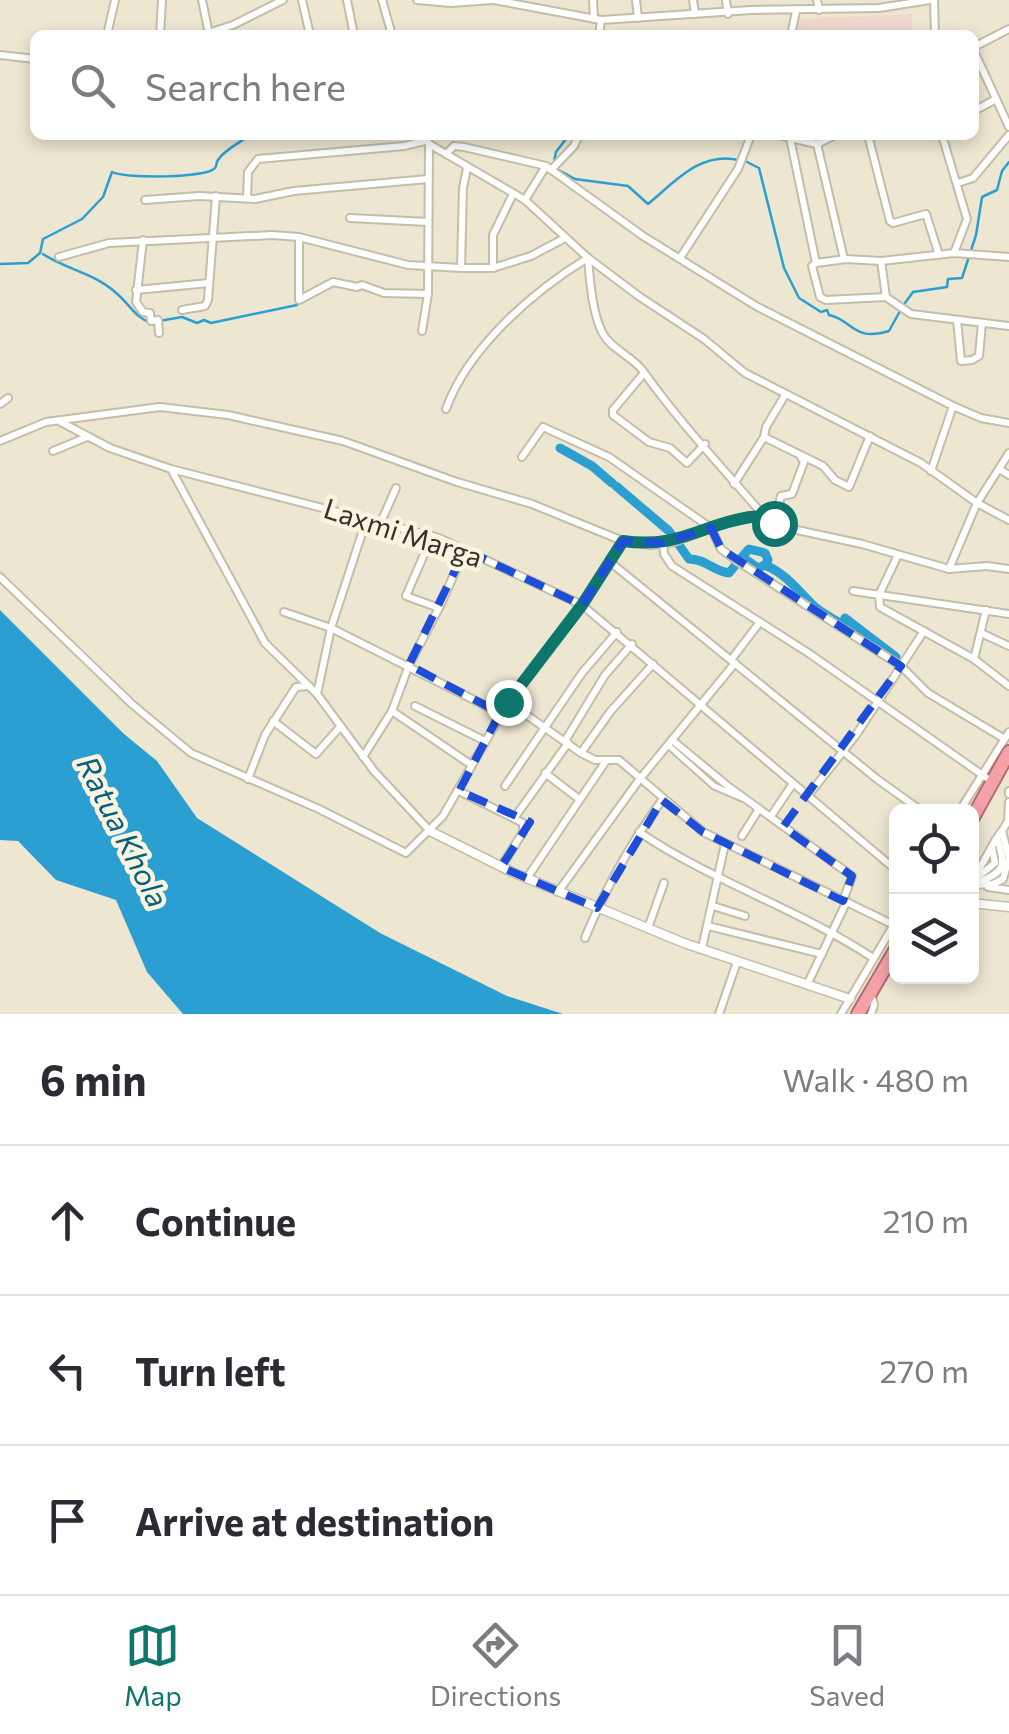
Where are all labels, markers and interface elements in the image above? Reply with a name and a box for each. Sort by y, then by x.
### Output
search box [30,30,979,140]
icon: search [65,58,120,113]
text: Search here [145,62,346,109]
street label: Laxmi Marga [320,490,487,574]
route start [752,501,798,547]
route end [486,680,532,726]
water label: Ratua Khola [70,749,178,913]
map controls [889,804,979,984]
button: locate [889,804,979,894]
button: layers [889,894,979,984]
text: 6 min [40,1053,147,1105]
text: Walk · 480 m [782,1059,969,1099]
icon: ahead [40,1193,95,1248]
text: Continue [135,1197,296,1244]
text: 210 m [883,1200,969,1240]
icon: left [40,1343,95,1398]
text: Turn left [135,1347,286,1394]
text: 270 m [880,1350,969,1390]
icon: arrive [40,1493,95,1548]
text: Arrive at destination [135,1497,494,1544]
tab: Map [124,1618,182,1712]
tab: Directions [430,1618,561,1712]
tab: Saved [809,1618,885,1712]

